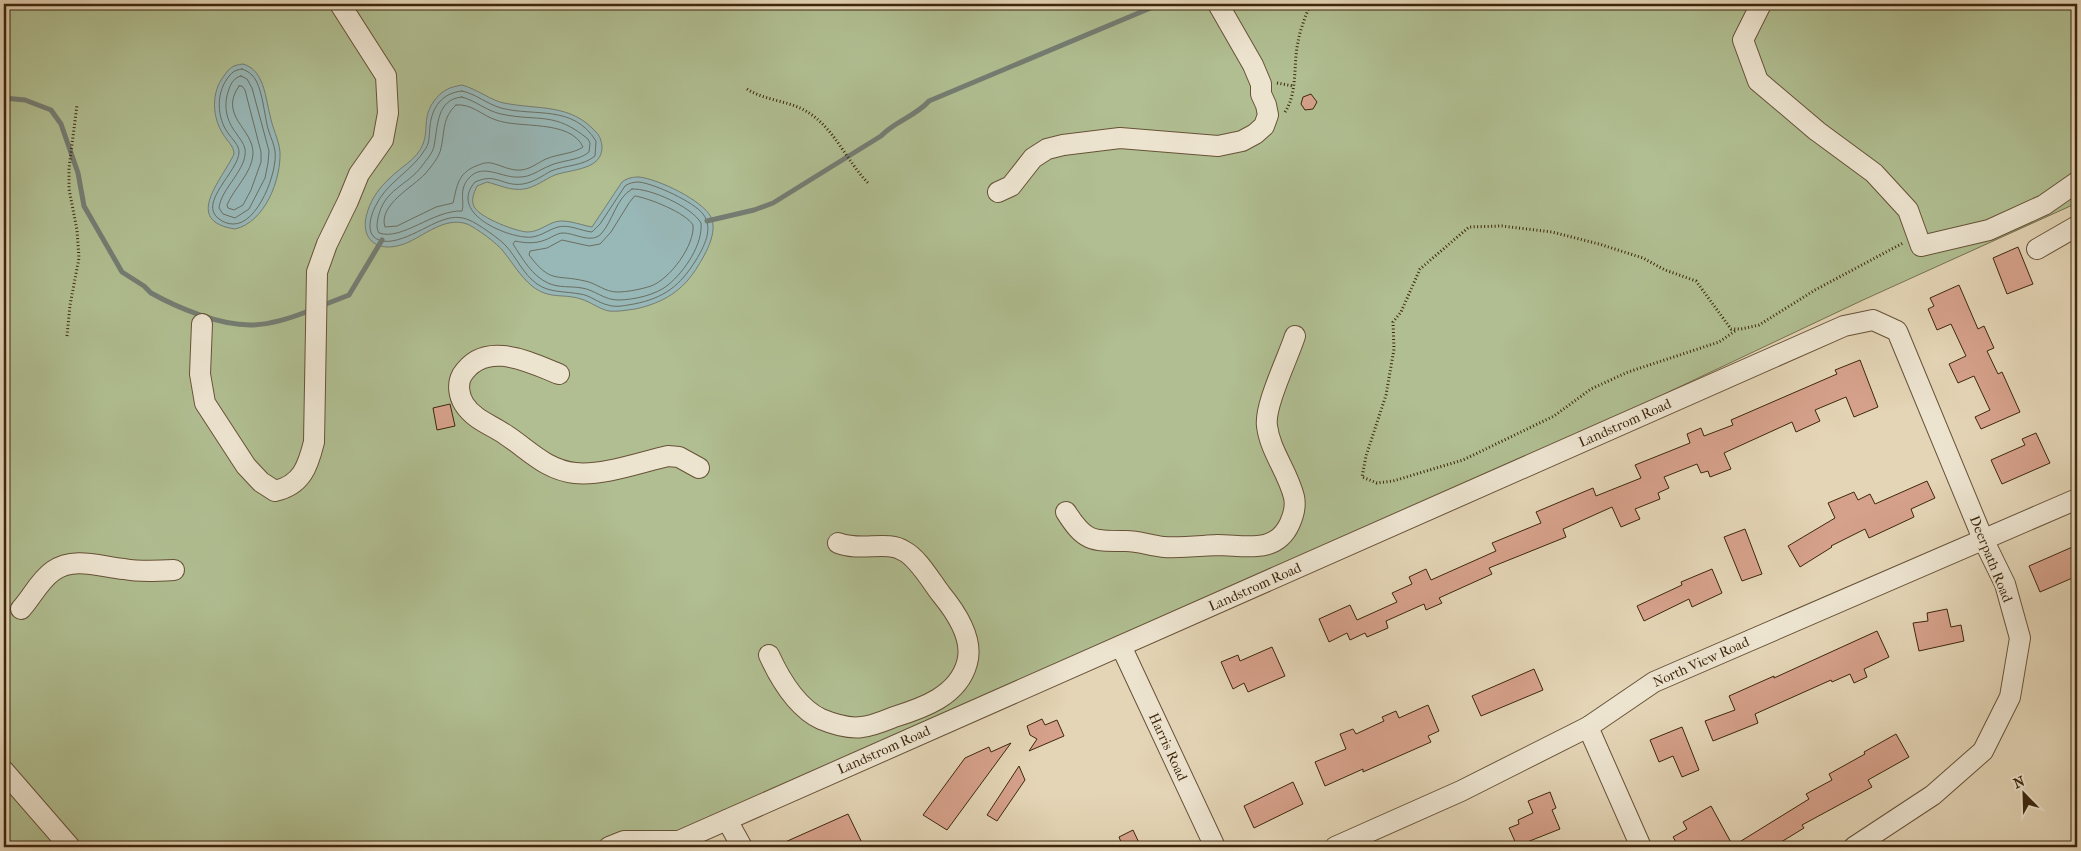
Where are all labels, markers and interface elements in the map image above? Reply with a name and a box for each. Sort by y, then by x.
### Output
street label: Landstrom Road [1576,395,1674,451]
street label: Deerpath Road [1966,513,2016,605]
street label: Landstrom Road [1206,559,1304,615]
street label: North View Road [1650,633,1752,691]
street label: Harris Road [1145,710,1191,784]
street label: Landstrom Road [835,722,933,778]
north arrow [1998,768,2048,818]
text: N [2011,772,2028,792]

